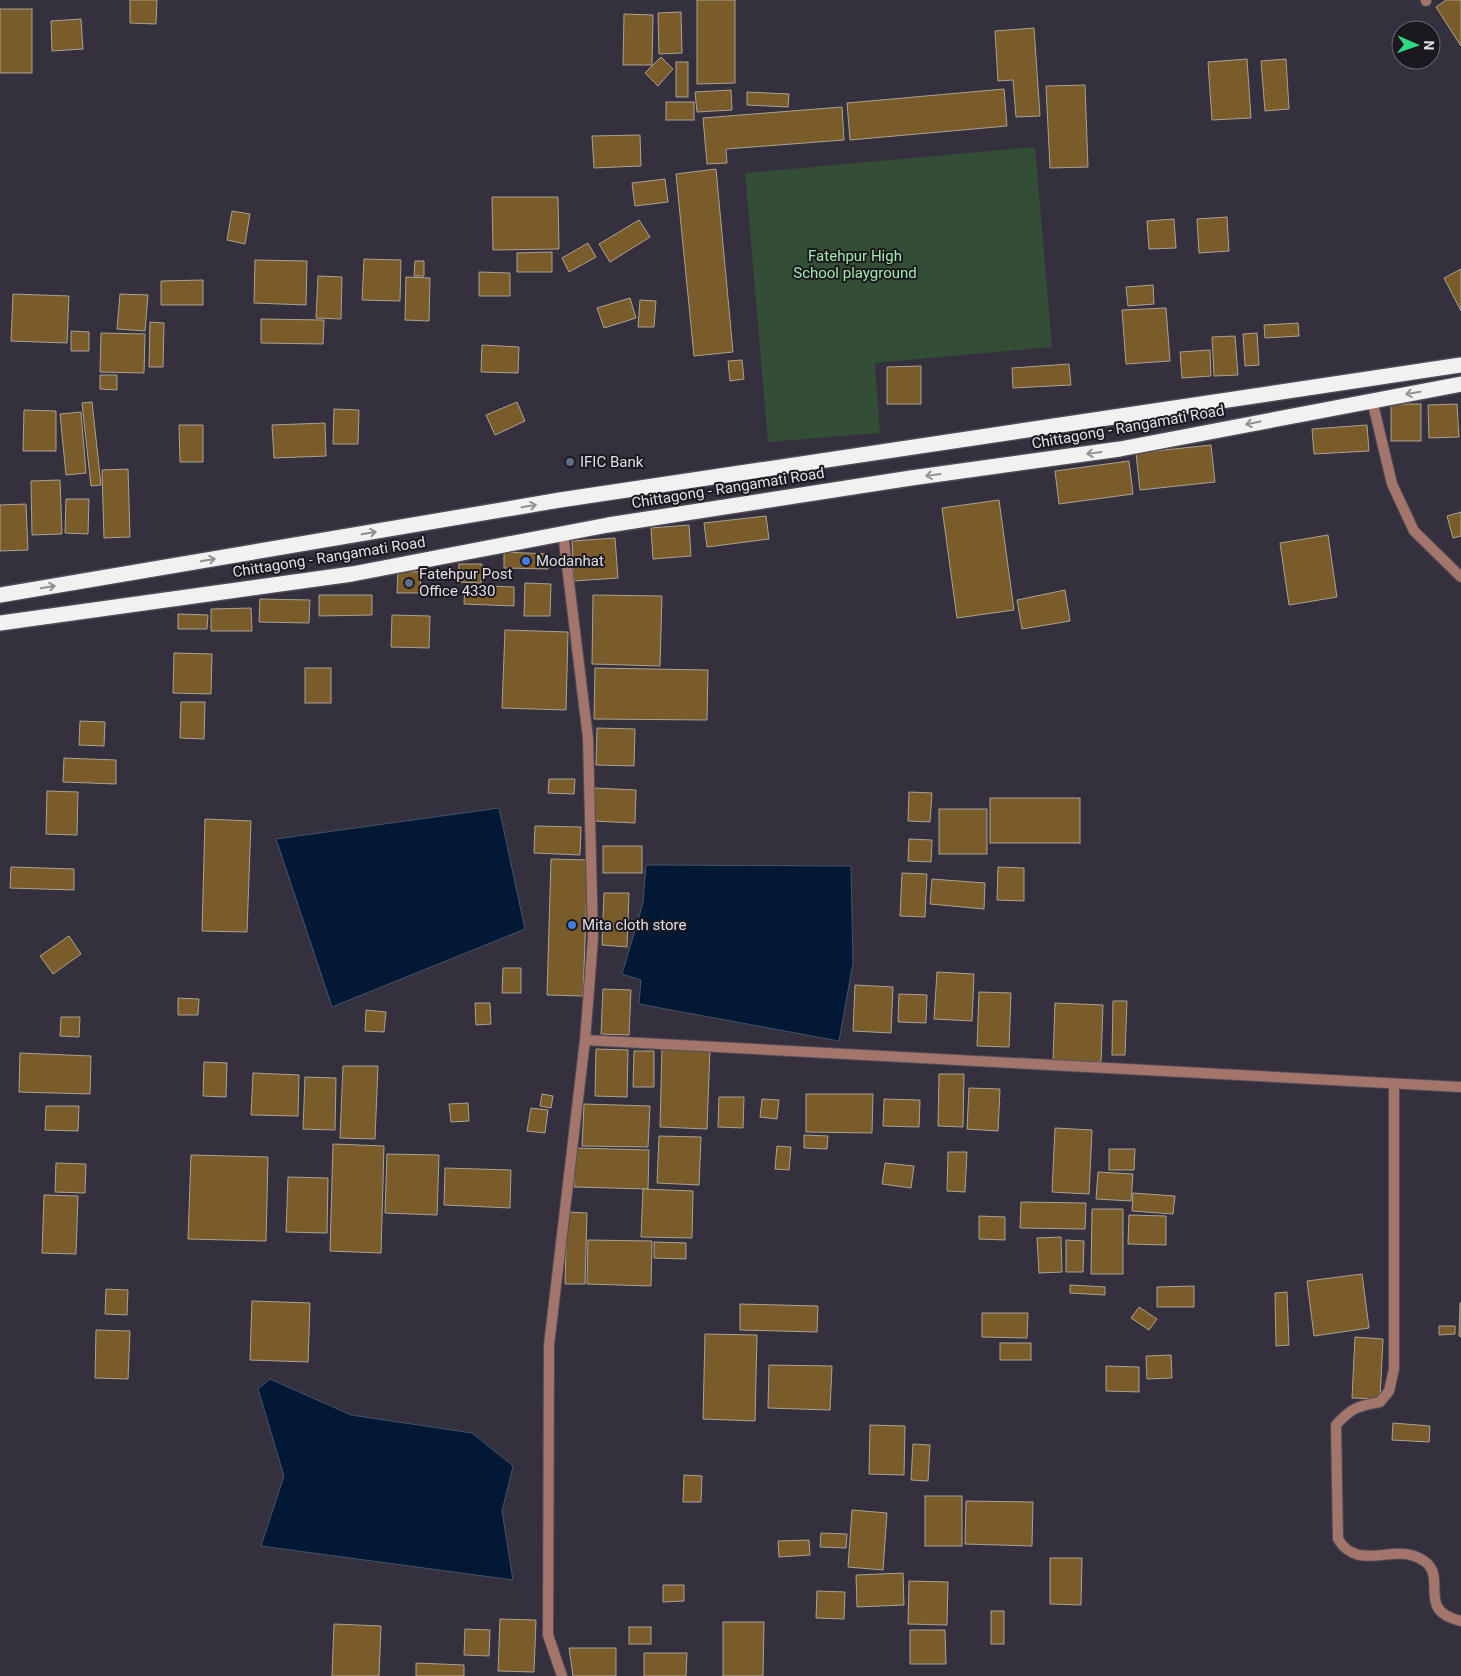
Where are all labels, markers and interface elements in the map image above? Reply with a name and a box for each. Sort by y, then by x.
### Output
north arrow [1391,20,1441,70]
text: N [1421,40,1437,51]
park label: Fatehpur High School playground [793,247,917,282]
one-way arrow [1405,388,1421,398]
street label: Chittagong - Rangamati Road [1030,401,1226,453]
one-way arrow [1246,419,1262,428]
one-way arrow [1086,448,1102,458]
place label: IFIC Bank [580,453,644,471]
marker: IFIC Bank [564,456,576,468]
street label: Chittagong - Rangamati Road [630,464,826,512]
one-way arrow [925,470,941,480]
one-way arrow [520,500,536,510]
one-way arrow [360,527,376,537]
street label: Chittagong - Rangamati Road [231,533,427,581]
place label: Modanhat [536,552,604,570]
one-way arrow [200,554,216,564]
marker: Modanhat [520,555,532,567]
place label: Fatehpur Post Office 4330 [419,565,512,600]
marker: Fatehpur Post Office 4330 [403,577,415,589]
one-way arrow [40,581,56,591]
place label: Mita cloth store [582,916,686,934]
marker: Mita cloth store [566,919,578,931]

